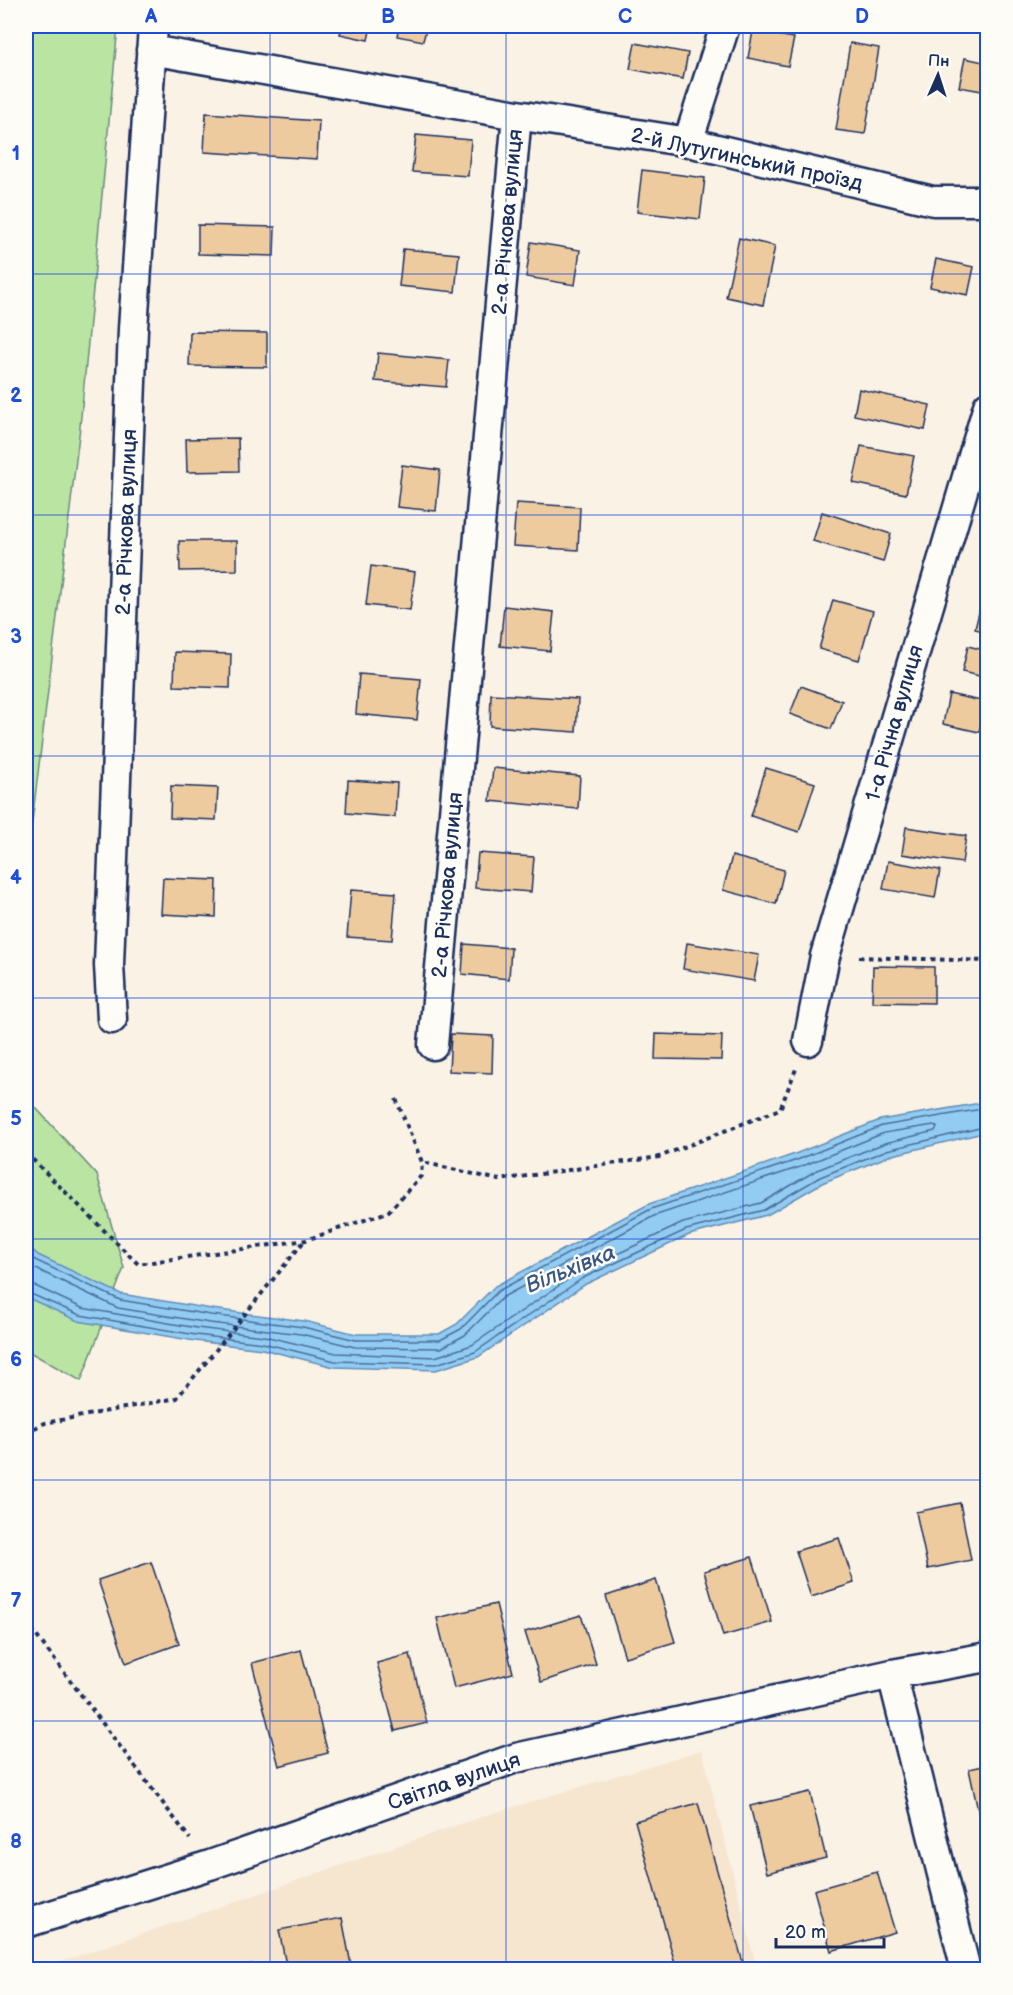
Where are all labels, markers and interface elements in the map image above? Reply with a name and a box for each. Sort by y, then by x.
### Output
text: A [144,5,158,29]
text: B [381,5,395,29]
text: C [618,5,632,29]
text: D [855,5,869,29]
north arrow [908,45,968,105]
text: Пн [928,51,950,72]
street label: 2-й Лутугинський проїзд [629,123,865,196]
street label: 2-а Річкова вулиця [487,128,528,316]
text: 1 [12,142,20,166]
text: 2 [10,384,22,408]
street label: 2-а Річкова вулиця [111,428,142,616]
text: 3 [10,625,22,649]
street label: 1-а Річна вулиця [860,642,929,804]
street label: 2-а Річкова вулиця [427,791,468,979]
text: 4 [10,866,22,890]
text: 5 [10,1107,22,1131]
water label: Вільхівка [522,1239,619,1300]
text: 6 [10,1348,22,1372]
text: 7 [10,1589,22,1613]
street label: Світла вулиця [385,1747,524,1816]
text: 8 [10,1830,22,1854]
scale bar [776,1911,884,1949]
text: 20 m [785,1922,826,1943]

